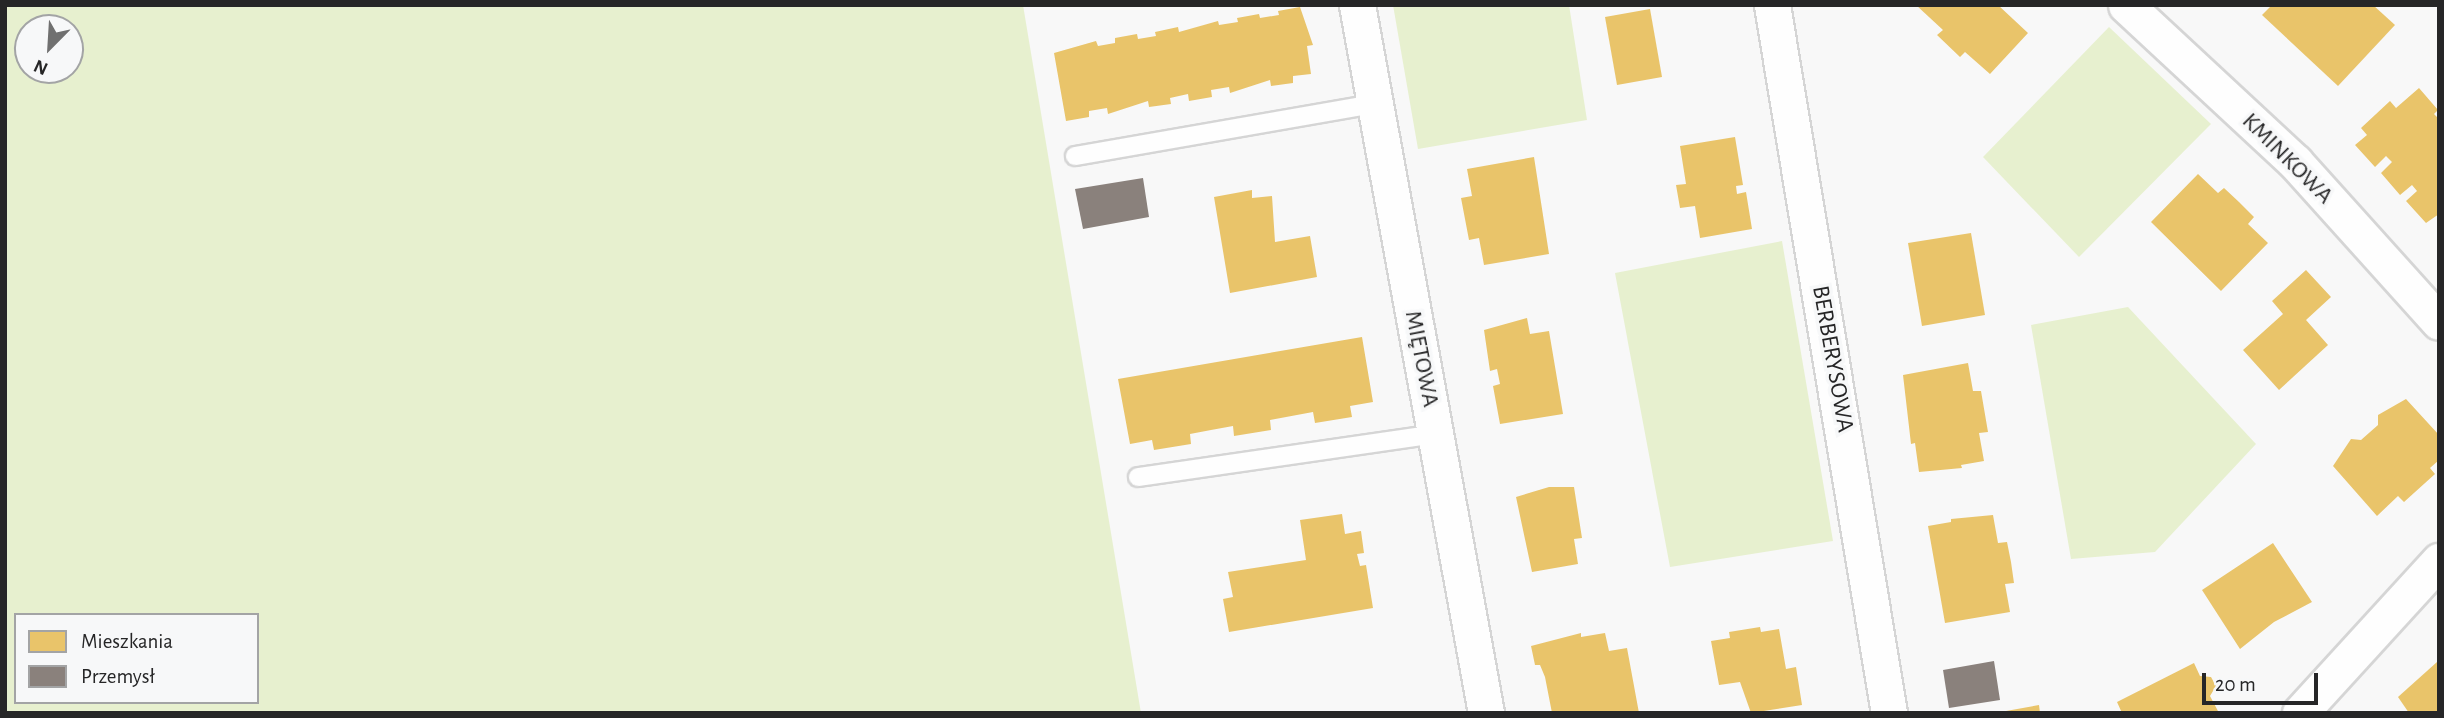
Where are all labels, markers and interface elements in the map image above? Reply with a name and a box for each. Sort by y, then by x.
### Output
north arrow [14,14,84,84]
text: N [31,55,51,78]
street label: KMINKOWA [2235,107,2339,211]
street label: BERBERYSOWA [1805,283,1859,435]
street label: MIĘTOWA [1398,308,1444,410]
legend [14,613,259,704]
text: Mieszkania [81,631,173,652]
scale bar [2206,658,2322,702]
text: Przemysł [81,666,155,687]
text: 20 m [2215,674,2256,695]

